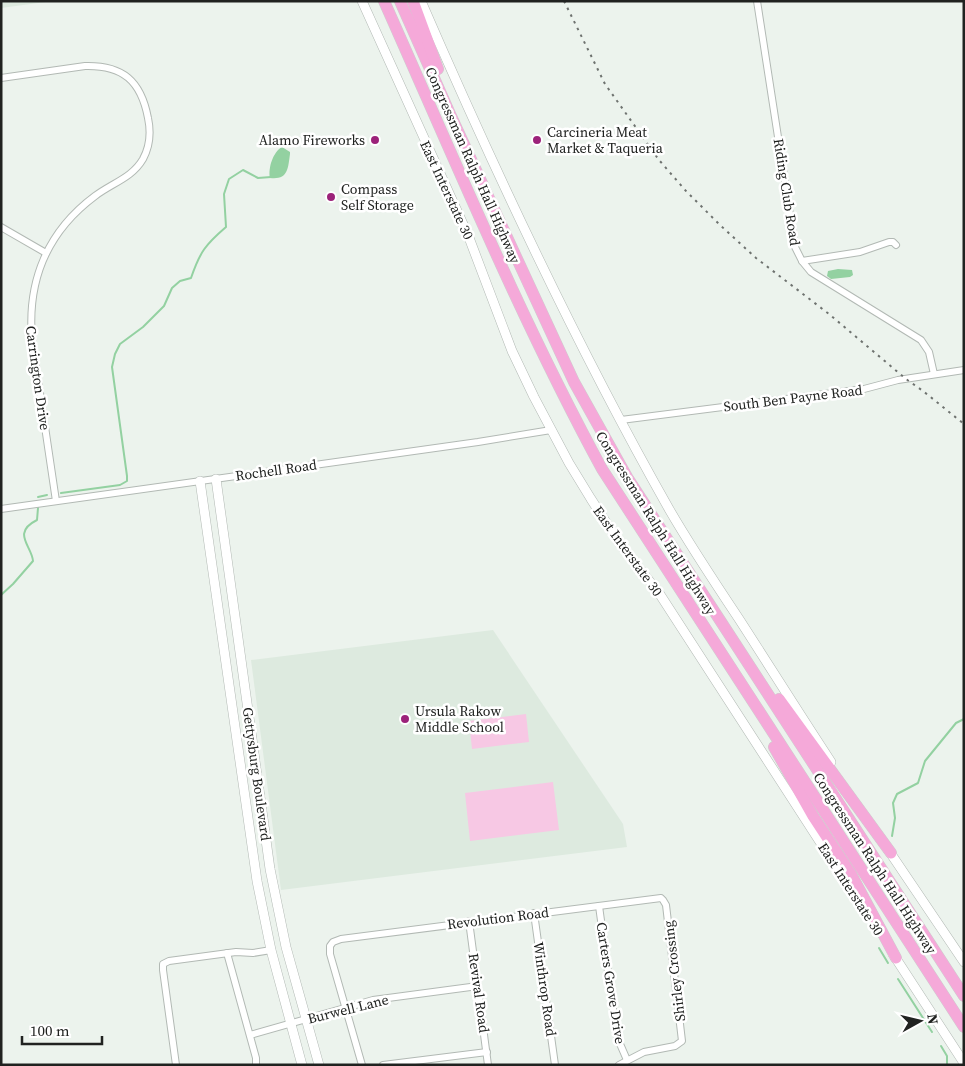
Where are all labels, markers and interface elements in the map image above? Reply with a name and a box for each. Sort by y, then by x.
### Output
street label: Congressman Ralph Hall Highway [421,64,526,267]
place label: Carcineria Meat Market & Taqueria [547,122,664,158]
place label: Alamo Fireworks [259,130,365,150]
marker: Alamo Fireworks [369,134,381,146]
marker: Carcineria Meat Market & Taqueria [531,134,543,146]
street label: East Interstate 30 [415,137,479,243]
street label: Riding Club Road [769,137,805,247]
place label: Compass Self Storage [341,179,414,215]
marker: Compass Self Storage [325,191,337,203]
street label: Carrington Drive [21,324,55,432]
street label: South Ben Payne Road [722,380,864,416]
street label: Congressman Ralph Hall Highway [591,427,721,619]
street label: Rochell Road [234,454,318,486]
street label: East Interstate 30 [588,502,668,600]
place label: Ursula Rakow Middle School [415,701,504,737]
street label: Gettysburg Boulevard [238,706,276,842]
marker: Ursula Rakow Middle School [399,713,411,725]
street label: Congressman Ralph Hall Highway [809,768,942,958]
street label: East Interstate 30 [813,839,889,939]
street label: Revolution Road [446,902,550,934]
street label: Shirley Crossing [658,919,690,1023]
street label: Carters Grove Drive [592,921,630,1045]
street label: Winthrop Road [528,940,562,1038]
street label: Revival Road [464,952,494,1034]
street label: Burwell Lane [305,989,391,1029]
north arrow [895,996,945,1046]
text: N [922,1013,943,1026]
scale bar [22,1014,102,1046]
text: 100 m [30,1020,70,1041]

